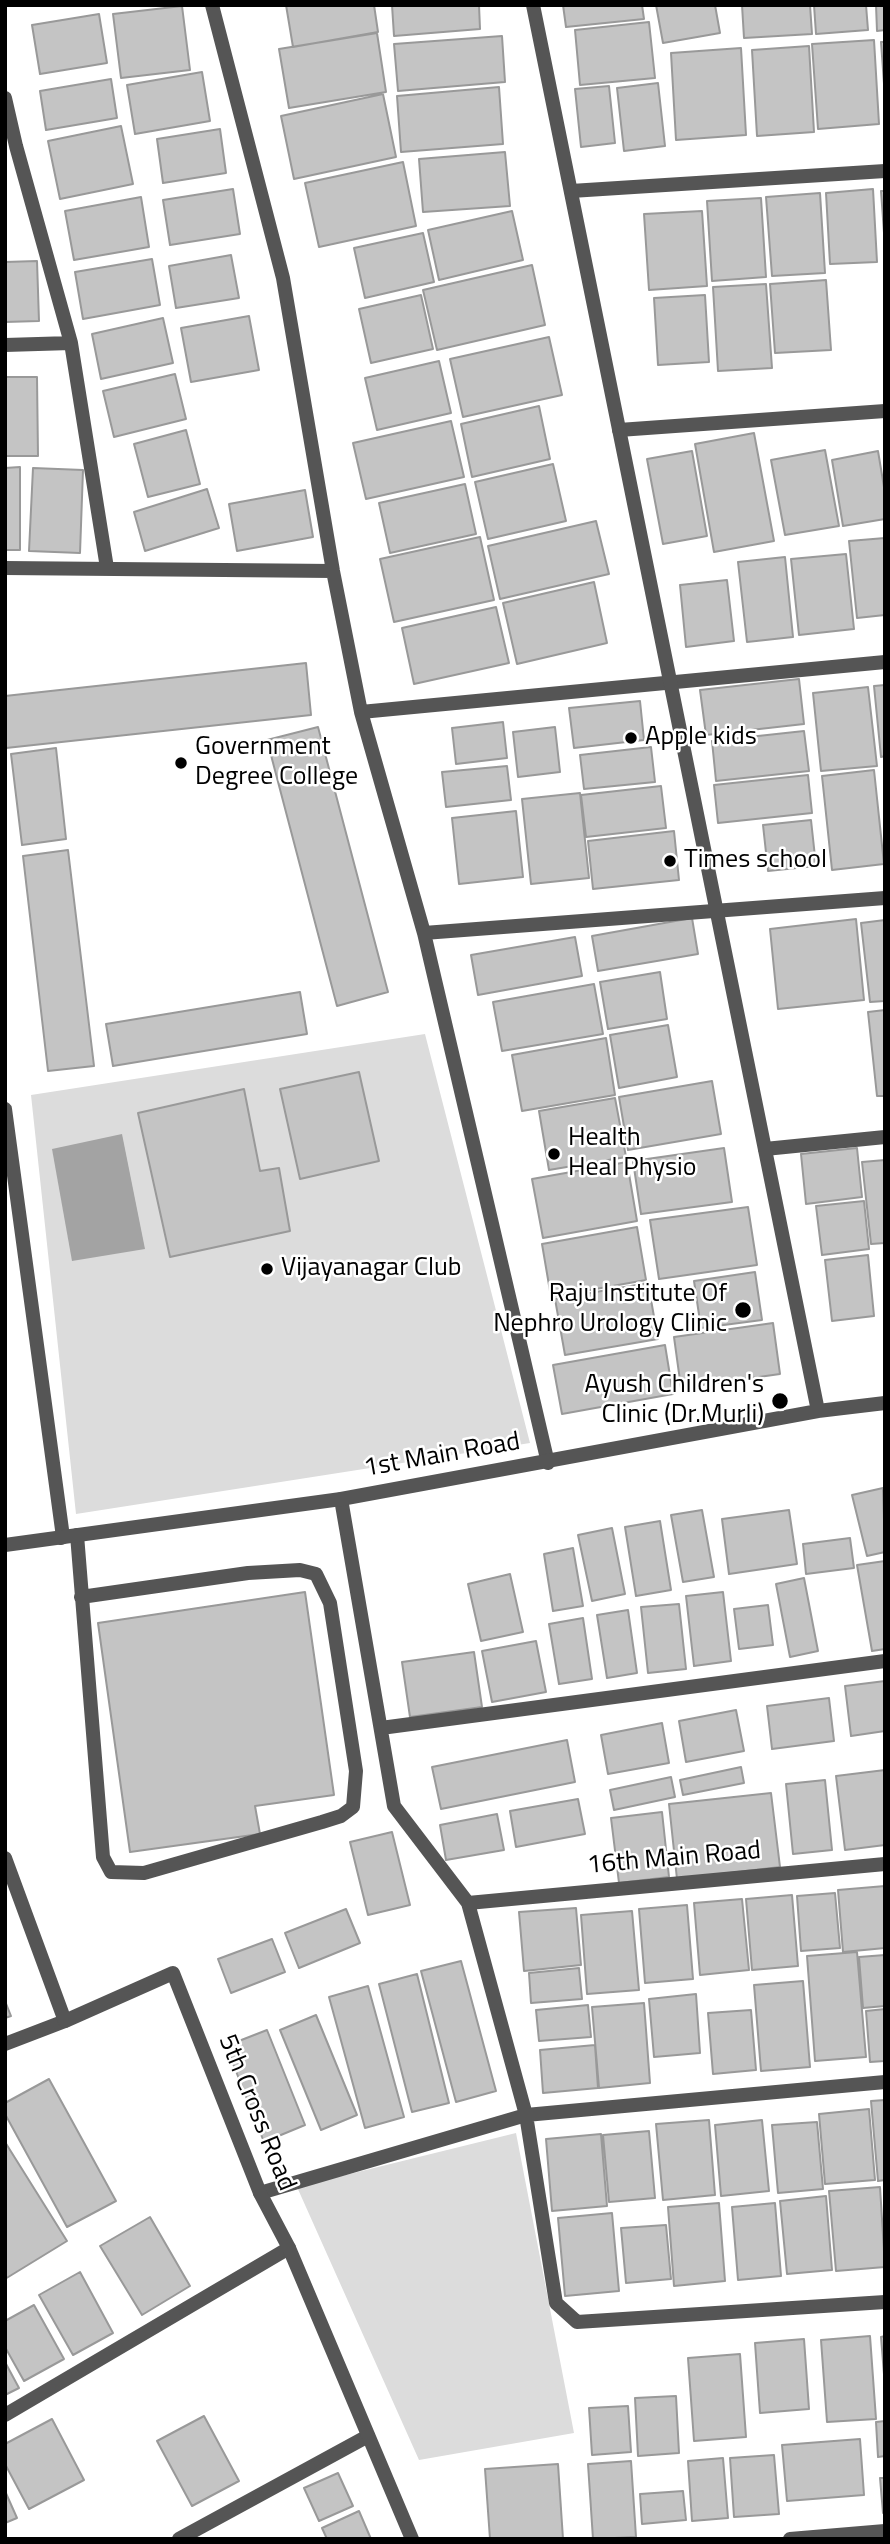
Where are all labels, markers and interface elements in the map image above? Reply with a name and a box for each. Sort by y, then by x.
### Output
place label: Apple kids [645,722,757,754]
marker: Apple kids [623,730,639,746]
place label: Government Degree College [195,732,358,794]
marker: Government Degree College [173,755,189,771]
place label: Times school [684,845,827,877]
marker: Times school [662,853,678,869]
place label: Health Heal Physio [568,1123,696,1184]
marker: Health Heal Physio [546,1146,562,1162]
place label: Vijayanagar Club [281,1253,461,1285]
marker: Vijayanagar Club [259,1261,275,1277]
place label: Raju Institute Of Nephro Urology Clinic [493,1279,727,1340]
marker: Raju Institute Of Nephro Urology Clinic [733,1300,753,1320]
place label: Ayush Children's Clinic (Dr.Murli) [584,1370,764,1432]
marker: Ayush Children's Clinic (Dr.Murli) [770,1391,790,1411]
street label: 1st Main Road [361,1427,523,1485]
street label: 16th Main Road [586,1836,762,1882]
street label: 5th Cross Road [210,2030,302,2196]

